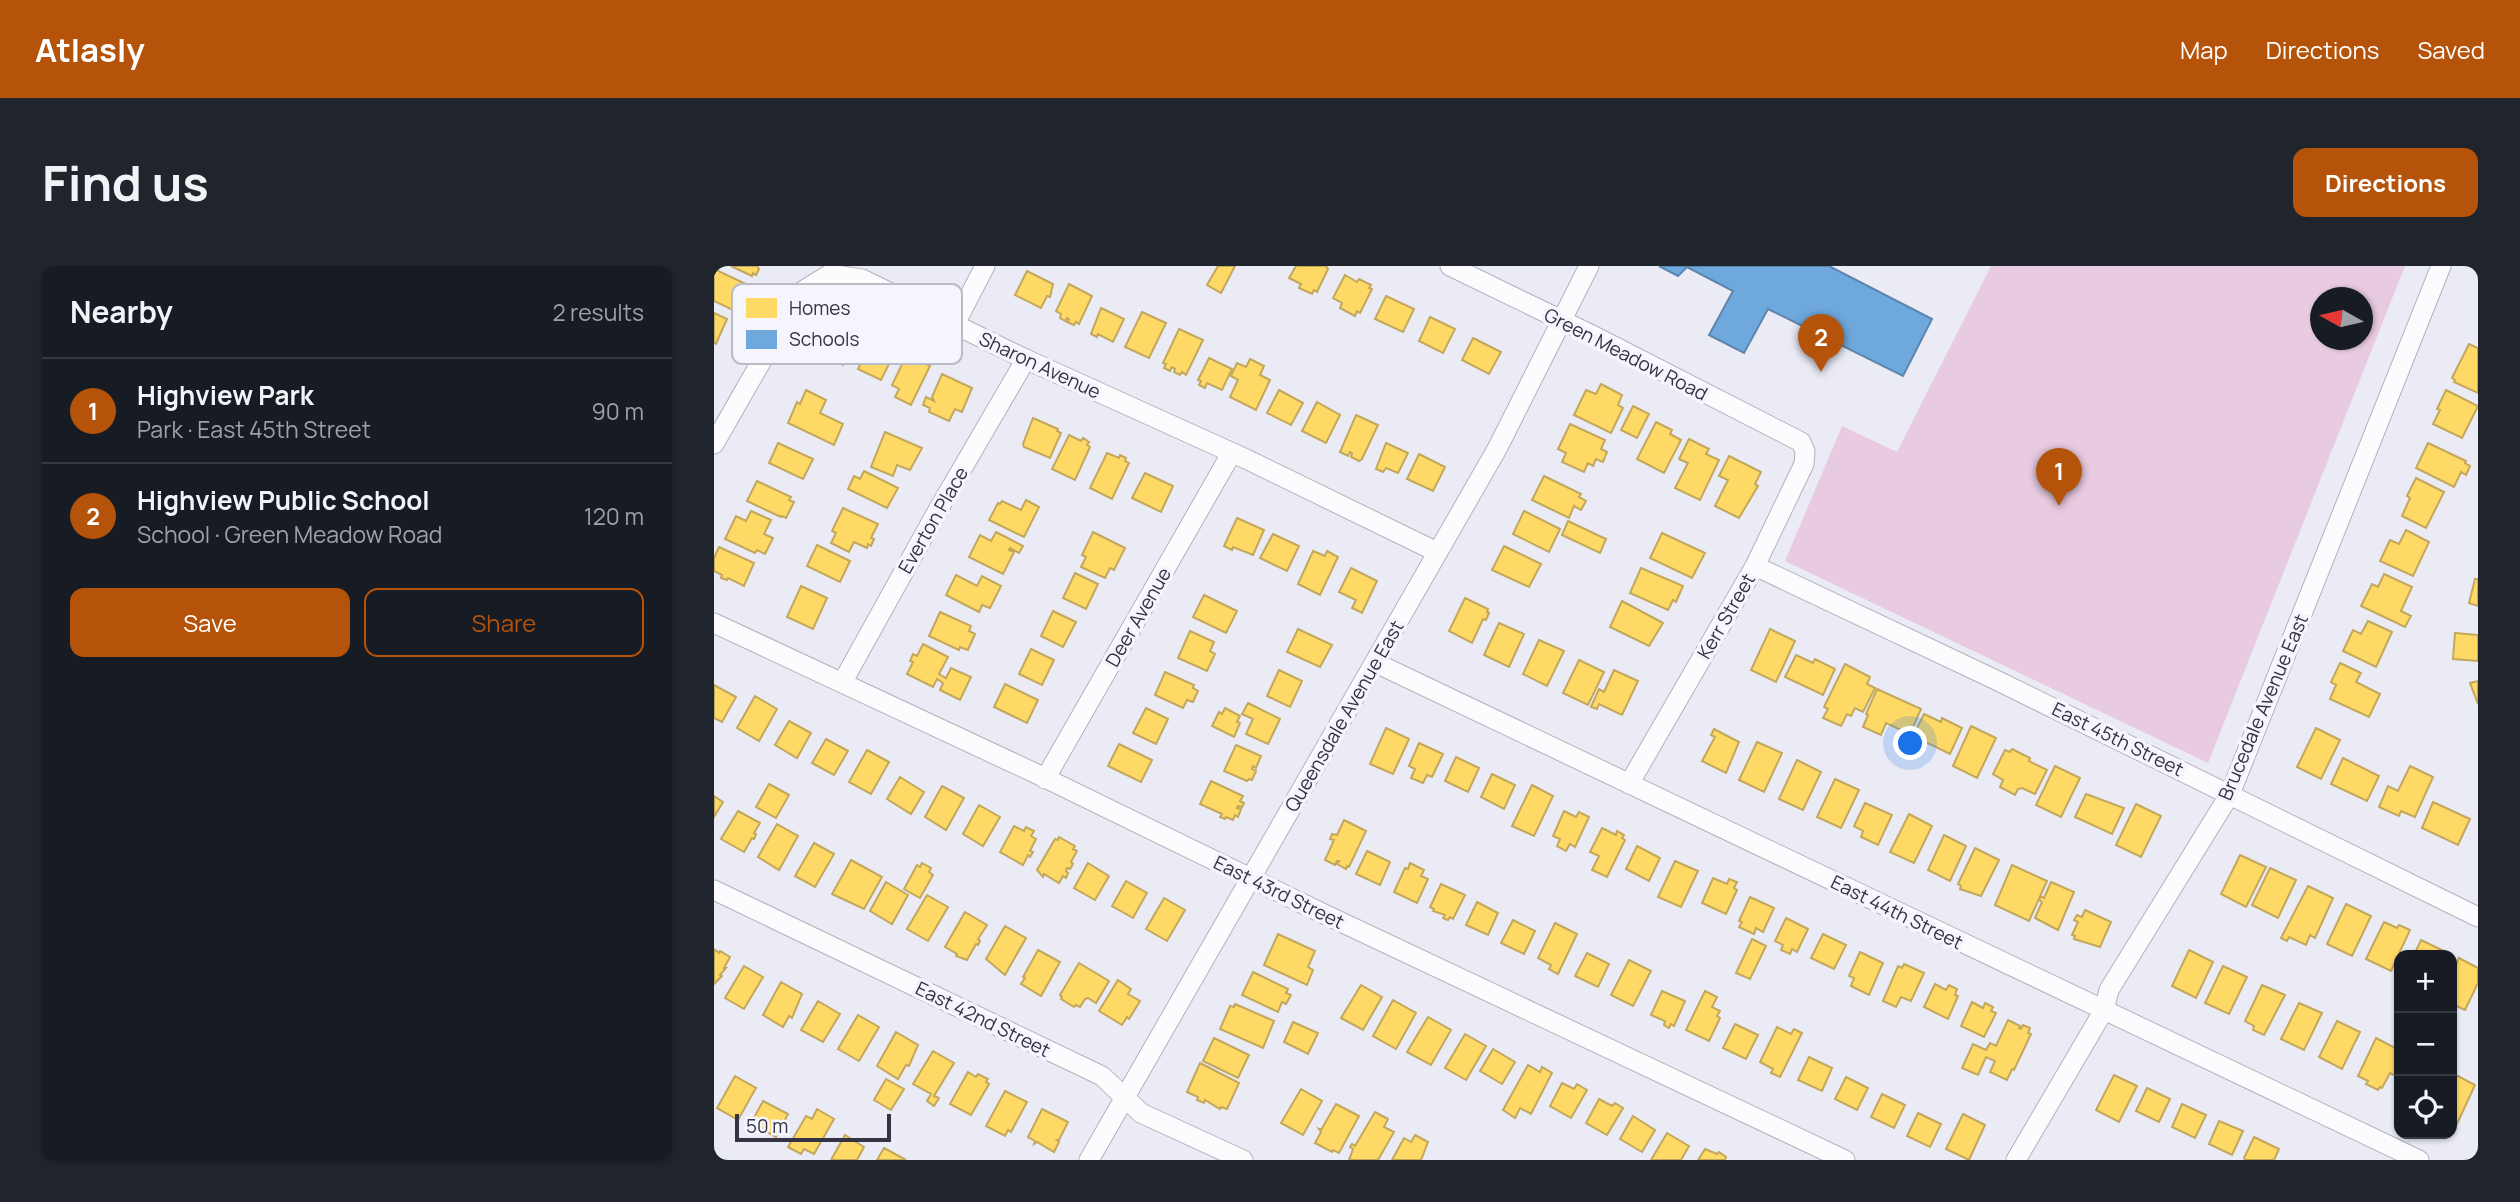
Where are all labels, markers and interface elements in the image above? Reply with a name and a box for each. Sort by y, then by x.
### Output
text: Atlasly [35,27,145,72]
text: Map [2180,33,2228,66]
text: Directions [2266,33,2379,66]
text: Saved [2417,33,2485,66]
button: Directions [2293,148,2478,217]
text: Find us [42,149,209,216]
legend [732,284,962,364]
north arrow [2310,287,2373,350]
text: Nearby [70,291,173,332]
text: Homes [789,295,850,321]
text: 2 results [552,296,644,328]
street label: Green Meadow Road [1540,302,1712,406]
pin: 2 [1798,314,1844,372]
street label: Sharon Avenue [975,325,1105,405]
text: Schools [789,326,859,352]
text: Highview Park [137,377,314,413]
text: 1 [88,395,98,427]
text: 90 m [592,395,644,427]
text: Park · East 45th Street [137,413,371,445]
pin: 1 [2036,448,2082,506]
street label: Everton Place [892,462,974,578]
text: Highview Public School [137,482,430,518]
text: 2 [86,500,100,532]
text: 120 m [584,500,644,532]
text: School · Green Meadow Road [137,518,443,550]
street label: Deer Avenue [1099,563,1177,671]
street label: Kerr Street [1691,568,1761,664]
button: Save [70,588,350,657]
button: Share [364,588,644,657]
street label: Brucedale Avenue East [2212,610,2314,804]
street label: Queensdale Avenue East [1278,615,1410,817]
street label: East 45th Street [2048,696,2188,782]
your location [1893,726,1927,760]
street label: East 43rd Street [1209,849,1349,935]
street label: East 44th Street [1827,869,1967,955]
map controls [2394,950,2457,1139]
button: + [2394,950,2457,1013]
street label: East 42nd Street [911,975,1055,1063]
button: − [2394,1013,2457,1076]
button: locate [2394,1076,2457,1139]
scale bar [735,1111,891,1143]
text: 50 m [746,1113,788,1139]

